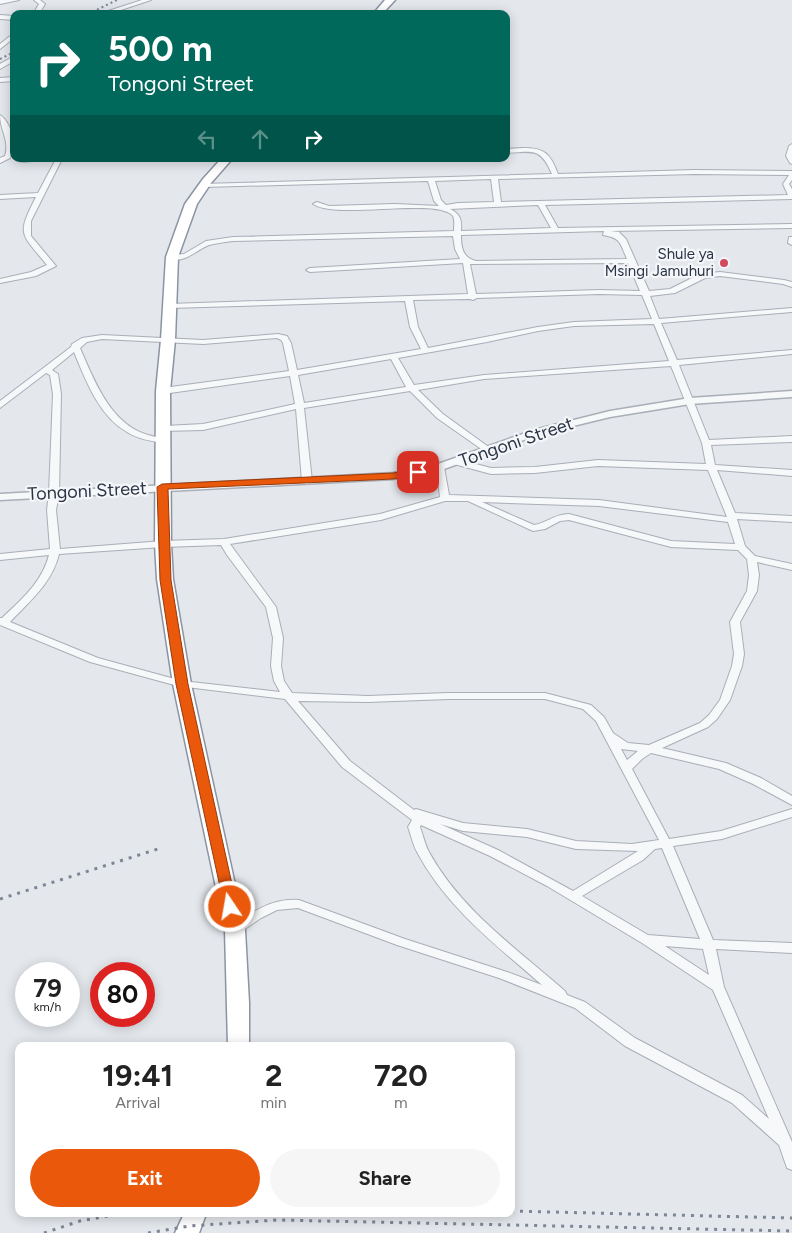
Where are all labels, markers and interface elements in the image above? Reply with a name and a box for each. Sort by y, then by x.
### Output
text: 500 m [108,28,213,70]
icon: right [25,30,90,95]
text: Tongoni Street [108,70,254,97]
icon: left [193,125,221,153]
icon: ahead [246,125,274,153]
icon: right [299,125,327,153]
place label: Shule ya Msingi Jamuhuri [605,245,714,280]
marker: Shule ya Msingi Jamuhuri [718,257,730,269]
street label: Tongoni Street [456,412,576,472]
pin [397,451,439,493]
icon: arrive [404,458,432,486]
street label: Tongoni Street [27,477,147,505]
position arrow [203,880,255,932]
speed limit sign: 80 [90,962,155,1027]
text: 79 [33,973,62,1003]
text: km/h [34,1000,61,1014]
text: 19:41 [102,1057,173,1094]
text: 2 [265,1057,282,1094]
text: 720 [374,1057,428,1094]
text: Arrival [115,1093,160,1112]
text: min [260,1093,287,1112]
text: m [394,1093,408,1112]
button: Exit [30,1149,260,1207]
button: Share [270,1149,500,1207]

